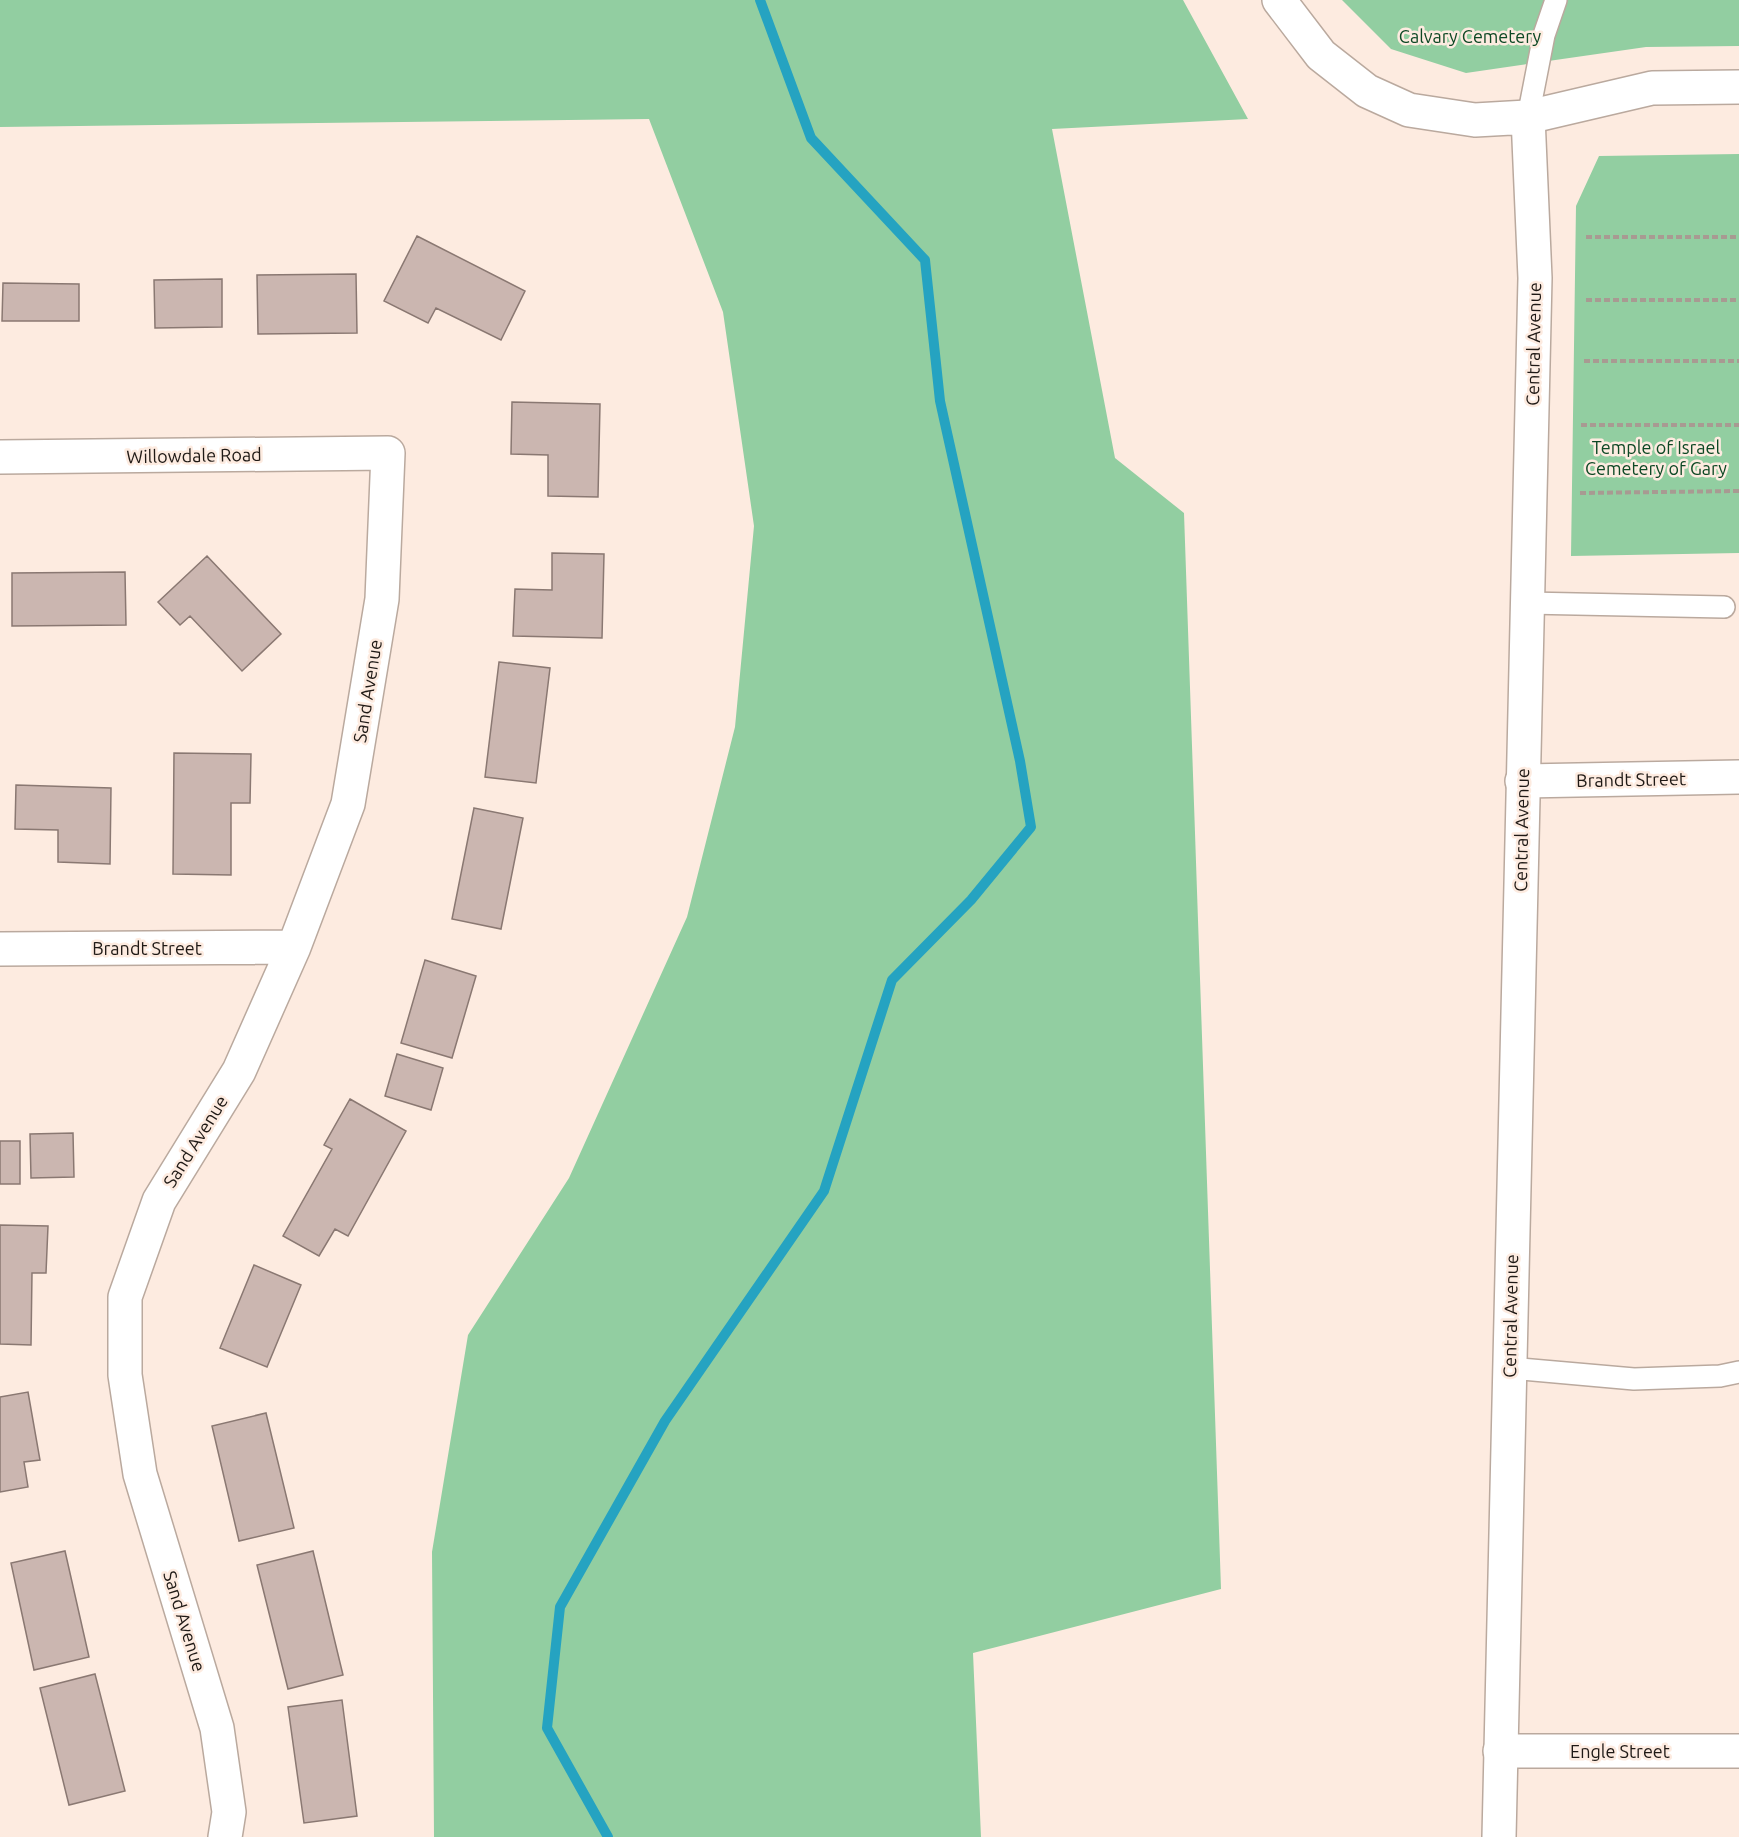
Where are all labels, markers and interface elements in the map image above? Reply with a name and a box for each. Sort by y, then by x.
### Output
park label: Calvary Cemetery [1399,26,1541,46]
street label: Central Avenue [1522,282,1544,406]
park label: Temple of Israel Cemetery of Gary [1585,437,1727,478]
street label: Willowdale Road [126,444,262,466]
street label: Sand Avenue [349,638,385,744]
street label: Central Avenue [1510,768,1532,892]
street label: Brandt Street [1576,768,1686,790]
street label: Brandt Street [92,938,202,958]
street label: Sand Avenue [159,1091,231,1191]
street label: Central Avenue [1499,1254,1521,1378]
street label: Sand Avenue [160,1568,210,1674]
street label: Engle Street [1570,1741,1670,1761]

